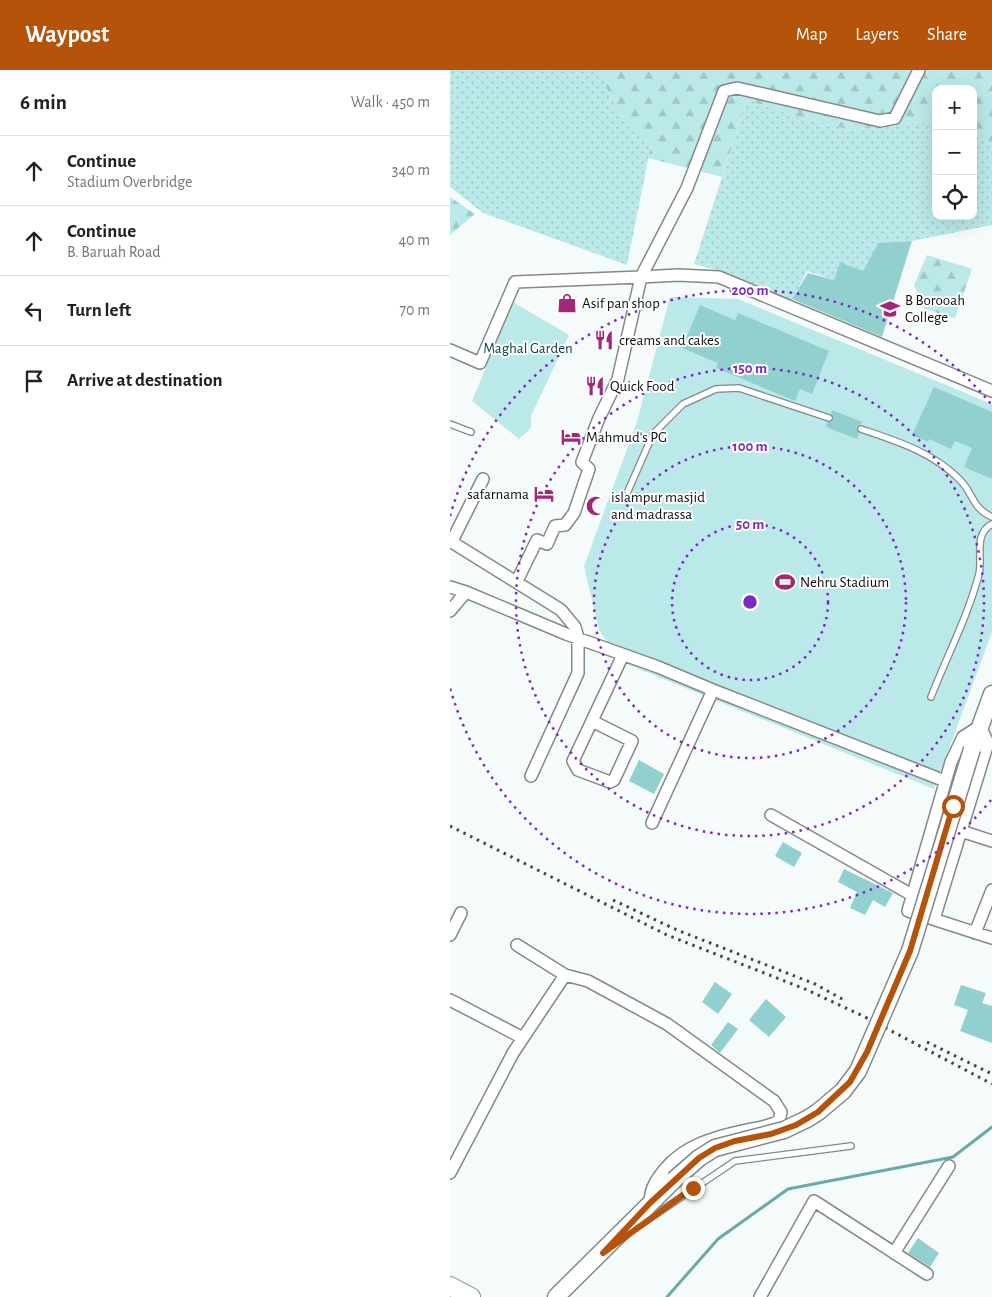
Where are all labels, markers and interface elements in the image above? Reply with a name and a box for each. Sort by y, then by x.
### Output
text: Waypost [25,23,109,47]
text: Map [796,26,827,44]
text: Layers [855,26,899,44]
text: Share [927,26,967,44]
map controls [932,85,977,220]
button: + [932,85,977,130]
text: 6 min [20,92,67,113]
text: Walk · 450 m [351,94,430,110]
button: − [932,130,977,175]
text: Continue [67,152,136,171]
icon: ahead [20,157,48,185]
text: 340 m [392,162,430,178]
text: Stadium Overbridge [67,174,192,190]
button: locate [932,175,977,220]
text: Continue [67,222,136,241]
icon: ahead [20,227,48,255]
text: 40 m [398,232,430,248]
text: B. Baruah Road [67,244,161,260]
text: 200 m [731,283,769,298]
shop icon: Asif pan shop [556,292,578,314]
place label: B Borooah College [905,293,965,325]
place label: Asif pan shop [582,296,660,311]
icon: left [20,297,48,325]
school or university icon: B Borooah College [879,298,901,320]
text: Turn left [67,301,131,320]
text: 70 m [399,302,430,318]
restaurant icon: creams and cakes [593,329,615,351]
place label: creams and cakes [619,333,720,348]
park label: Maghal Garden [483,341,573,356]
text: 150 m [733,361,767,376]
icon: arrive [20,367,48,395]
text: Arrive at destination [67,371,223,390]
restaurant icon: Quick Food [584,375,606,397]
place label: Quick Food [610,379,675,394]
hotel icon: Mahmud's PG [560,426,582,448]
place label: Mahmud's PG [586,430,667,445]
text: 100 m [732,439,768,454]
hotel icon: safarnama [533,483,555,505]
place label: safarnama [467,487,529,502]
place label: islampur masjid and madrassa [611,490,705,522]
mosque icon: islampur masjid and madrassa [585,495,607,517]
text: 50 m [736,517,764,532]
sports icon: Nehru Stadium [774,571,796,593]
place label: Nehru Stadium [800,575,889,590]
centre of rings [741,593,759,611]
route start [942,795,965,818]
route end [682,1177,705,1200]

